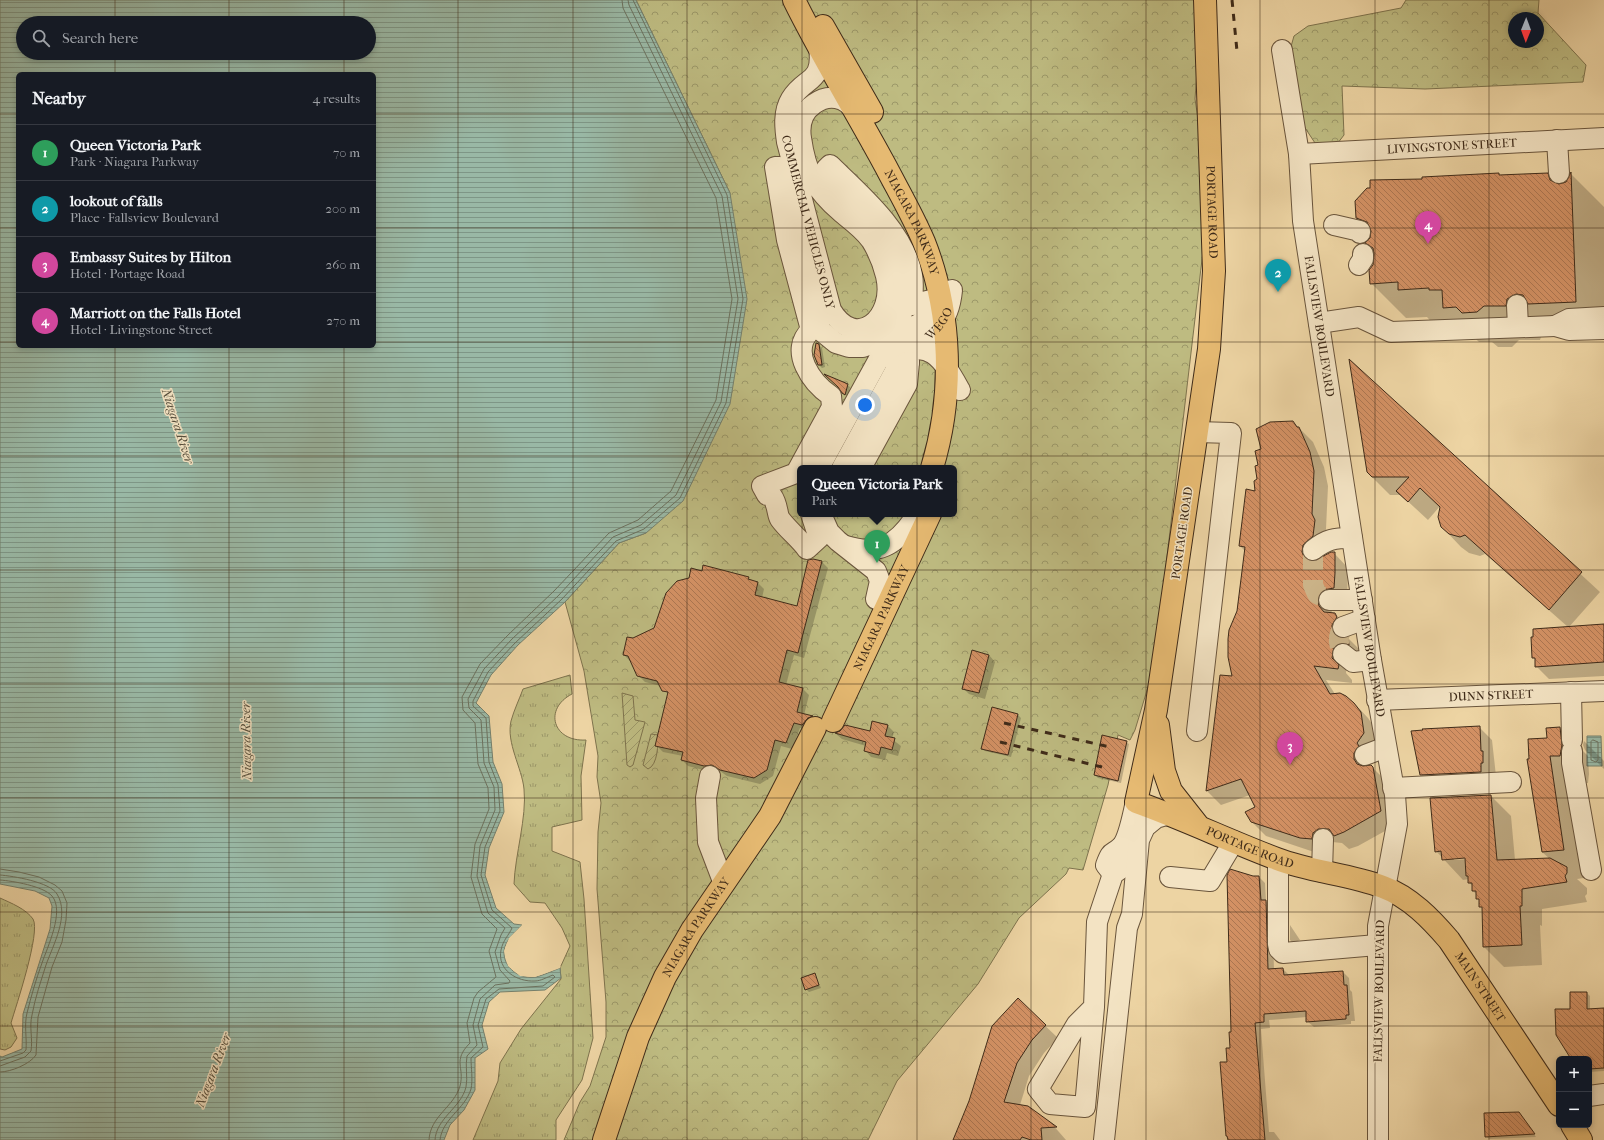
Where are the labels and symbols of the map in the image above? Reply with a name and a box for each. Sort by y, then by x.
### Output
north arrow [1508,12,1544,48]
street label: COMMERCIAL VEHICLES ONLY [779,134,838,311]
street label: LIVINGSTONE STREET [1386,136,1518,156]
street label: PORTAGE ROAD [1203,165,1221,259]
street label: NIAGARA PARKWAY [882,167,942,278]
pin: 4 [1415,211,1441,244]
street label: FALLSVIEW BOULEVARD [1301,255,1337,398]
pin: 2 [1265,259,1291,292]
street label: WEGO [922,305,955,343]
water label: Niagara River [158,386,198,467]
your location [855,395,875,415]
street label: PORTAGE ROAD [1169,486,1195,580]
pin: 1 [864,530,890,563]
street label: NIAGARA PARKWAY [851,562,912,673]
street label: FALLSVIEW BOULEVARD [1351,575,1388,718]
street label: DUNN STREET [1448,687,1535,704]
water label: Niagara River [238,701,254,781]
pin: 3 [1277,732,1303,765]
street label: PORTAGE ROAD [1204,824,1295,871]
street label: NIAGARA PARKWAY [660,874,733,979]
street label: FALLSVIEW BOULEVARD [1371,920,1387,1062]
street label: MAIN STREET [1452,949,1509,1025]
water label: Niagara River [192,1030,234,1110]

